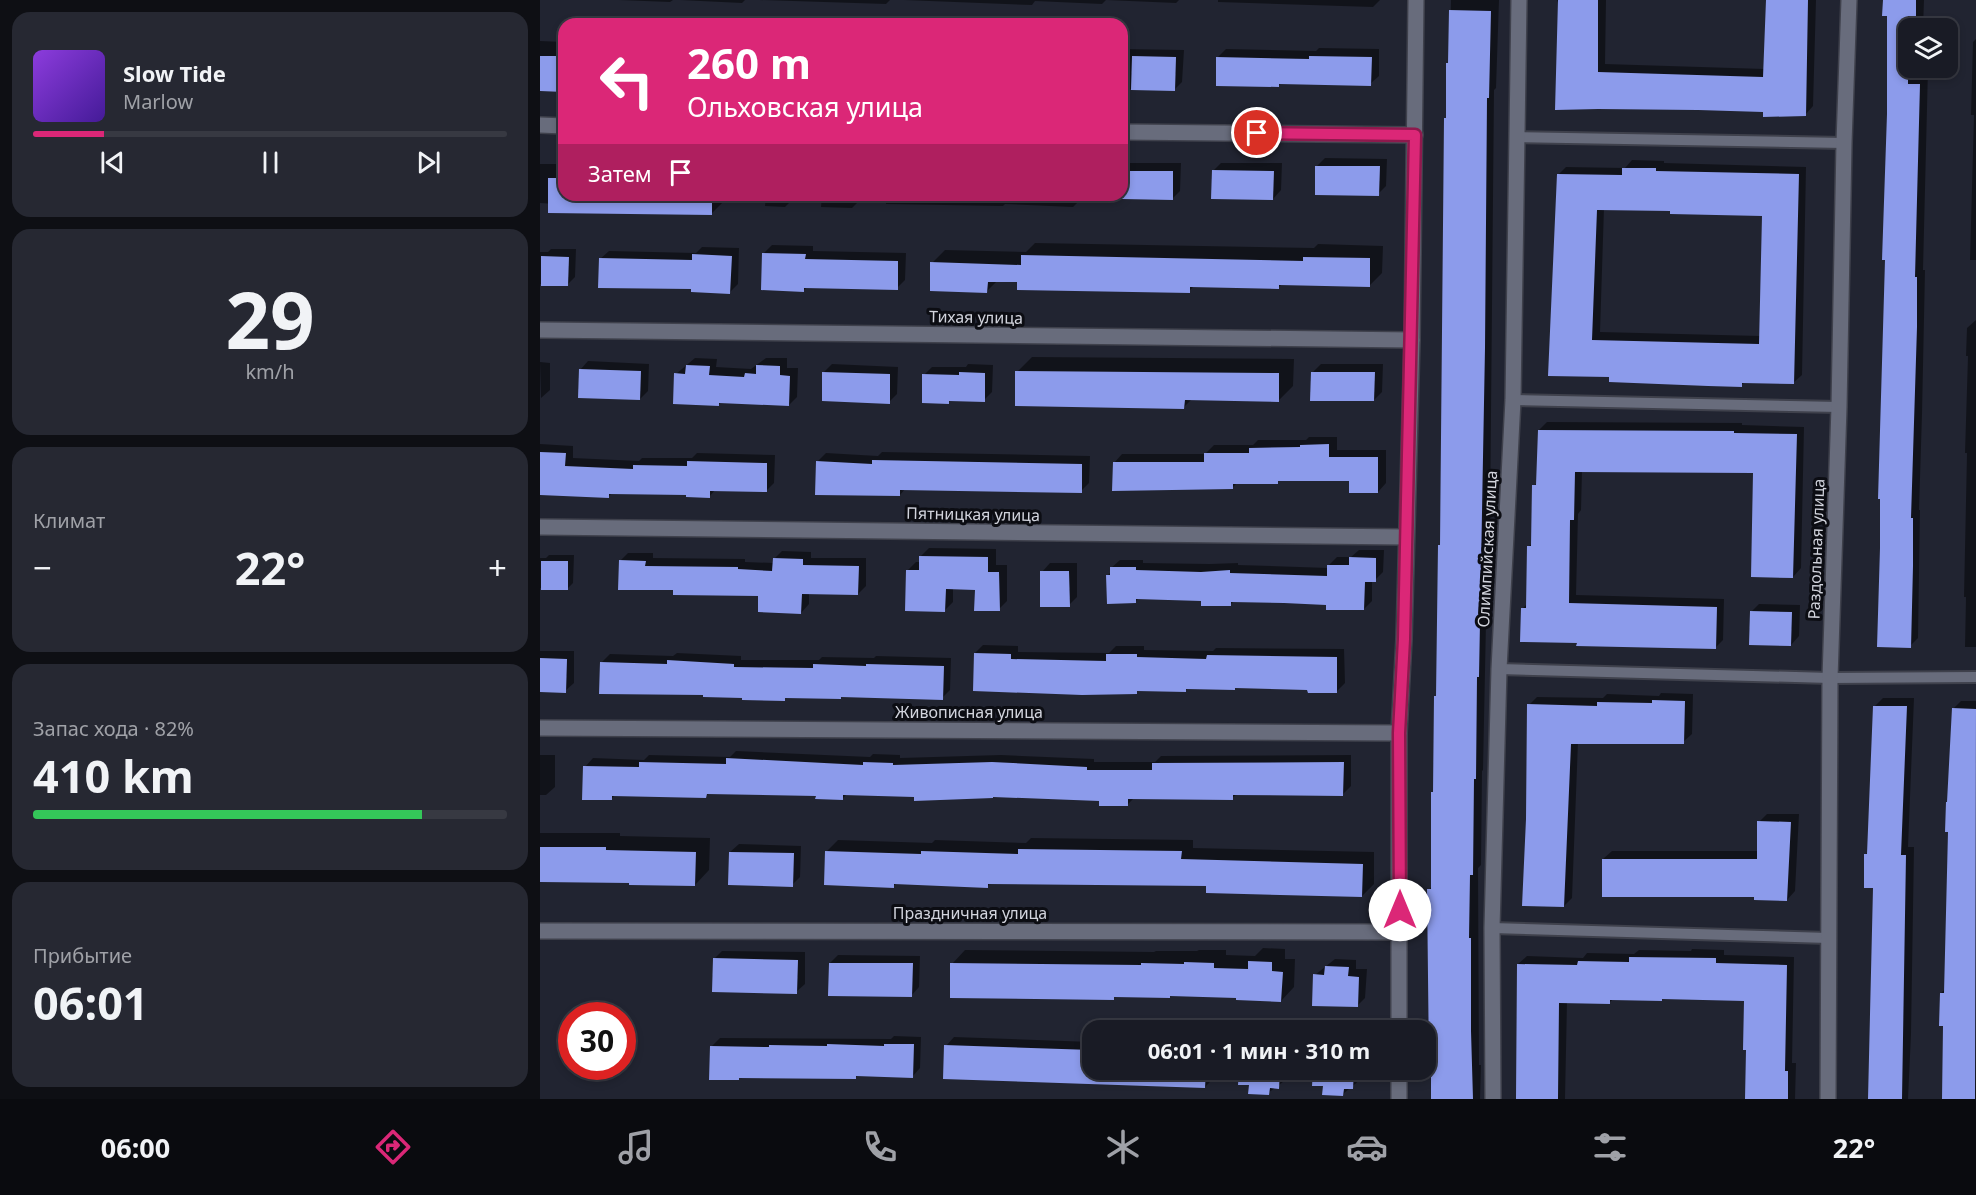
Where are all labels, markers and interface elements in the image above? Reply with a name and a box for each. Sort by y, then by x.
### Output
map controls [1898,18,1958,78]
button: layers [1898,18,1958,78]
text: 260 m [687,34,811,91]
icon: left [588,42,666,120]
text: Slow Tide [123,58,226,88]
text: Marlow [123,88,193,115]
text: Ольховская улица [687,88,923,125]
pin [1231,107,1282,158]
icon: arrive [1240,116,1273,149]
icon: previous [96,146,129,179]
icon: pause [254,146,287,179]
icon: next [412,146,445,179]
icon: arrive [664,156,697,189]
text: Затем [588,158,652,188]
text: 29 [225,266,315,372]
street label: Тихая улица [929,305,1023,329]
text: km/h [245,358,295,385]
street label: Олимпийская улица [1472,470,1502,628]
street label: Раздольная улица [1803,478,1829,620]
street label: Пятницкая улица [906,502,1040,526]
text: Климат [33,507,105,534]
text: 22° [235,537,305,598]
text: − [33,545,52,590]
text: + [488,545,507,590]
street label: Живописная улица [895,701,1043,723]
text: Запас хода · 82% [33,715,194,742]
text: 410 km [33,745,194,806]
position arrow [1368,878,1432,942]
street label: Праздничная улица [893,902,1047,924]
text: Прибытие [33,942,132,969]
text: 06:01 [33,972,149,1033]
speed limit sign: 30 [558,1002,636,1080]
text: 06:01 · 1 мин · 310 m [1148,1035,1370,1065]
icon: directions [372,1126,414,1168]
icon: music [615,1126,657,1168]
icon: phone [859,1126,901,1168]
icon: climate [1102,1126,1144,1168]
icon: car [1346,1126,1388,1168]
icon: filters [1589,1126,1631,1168]
text: 06:00 [101,1129,170,1166]
text: 22° [1833,1129,1875,1166]

